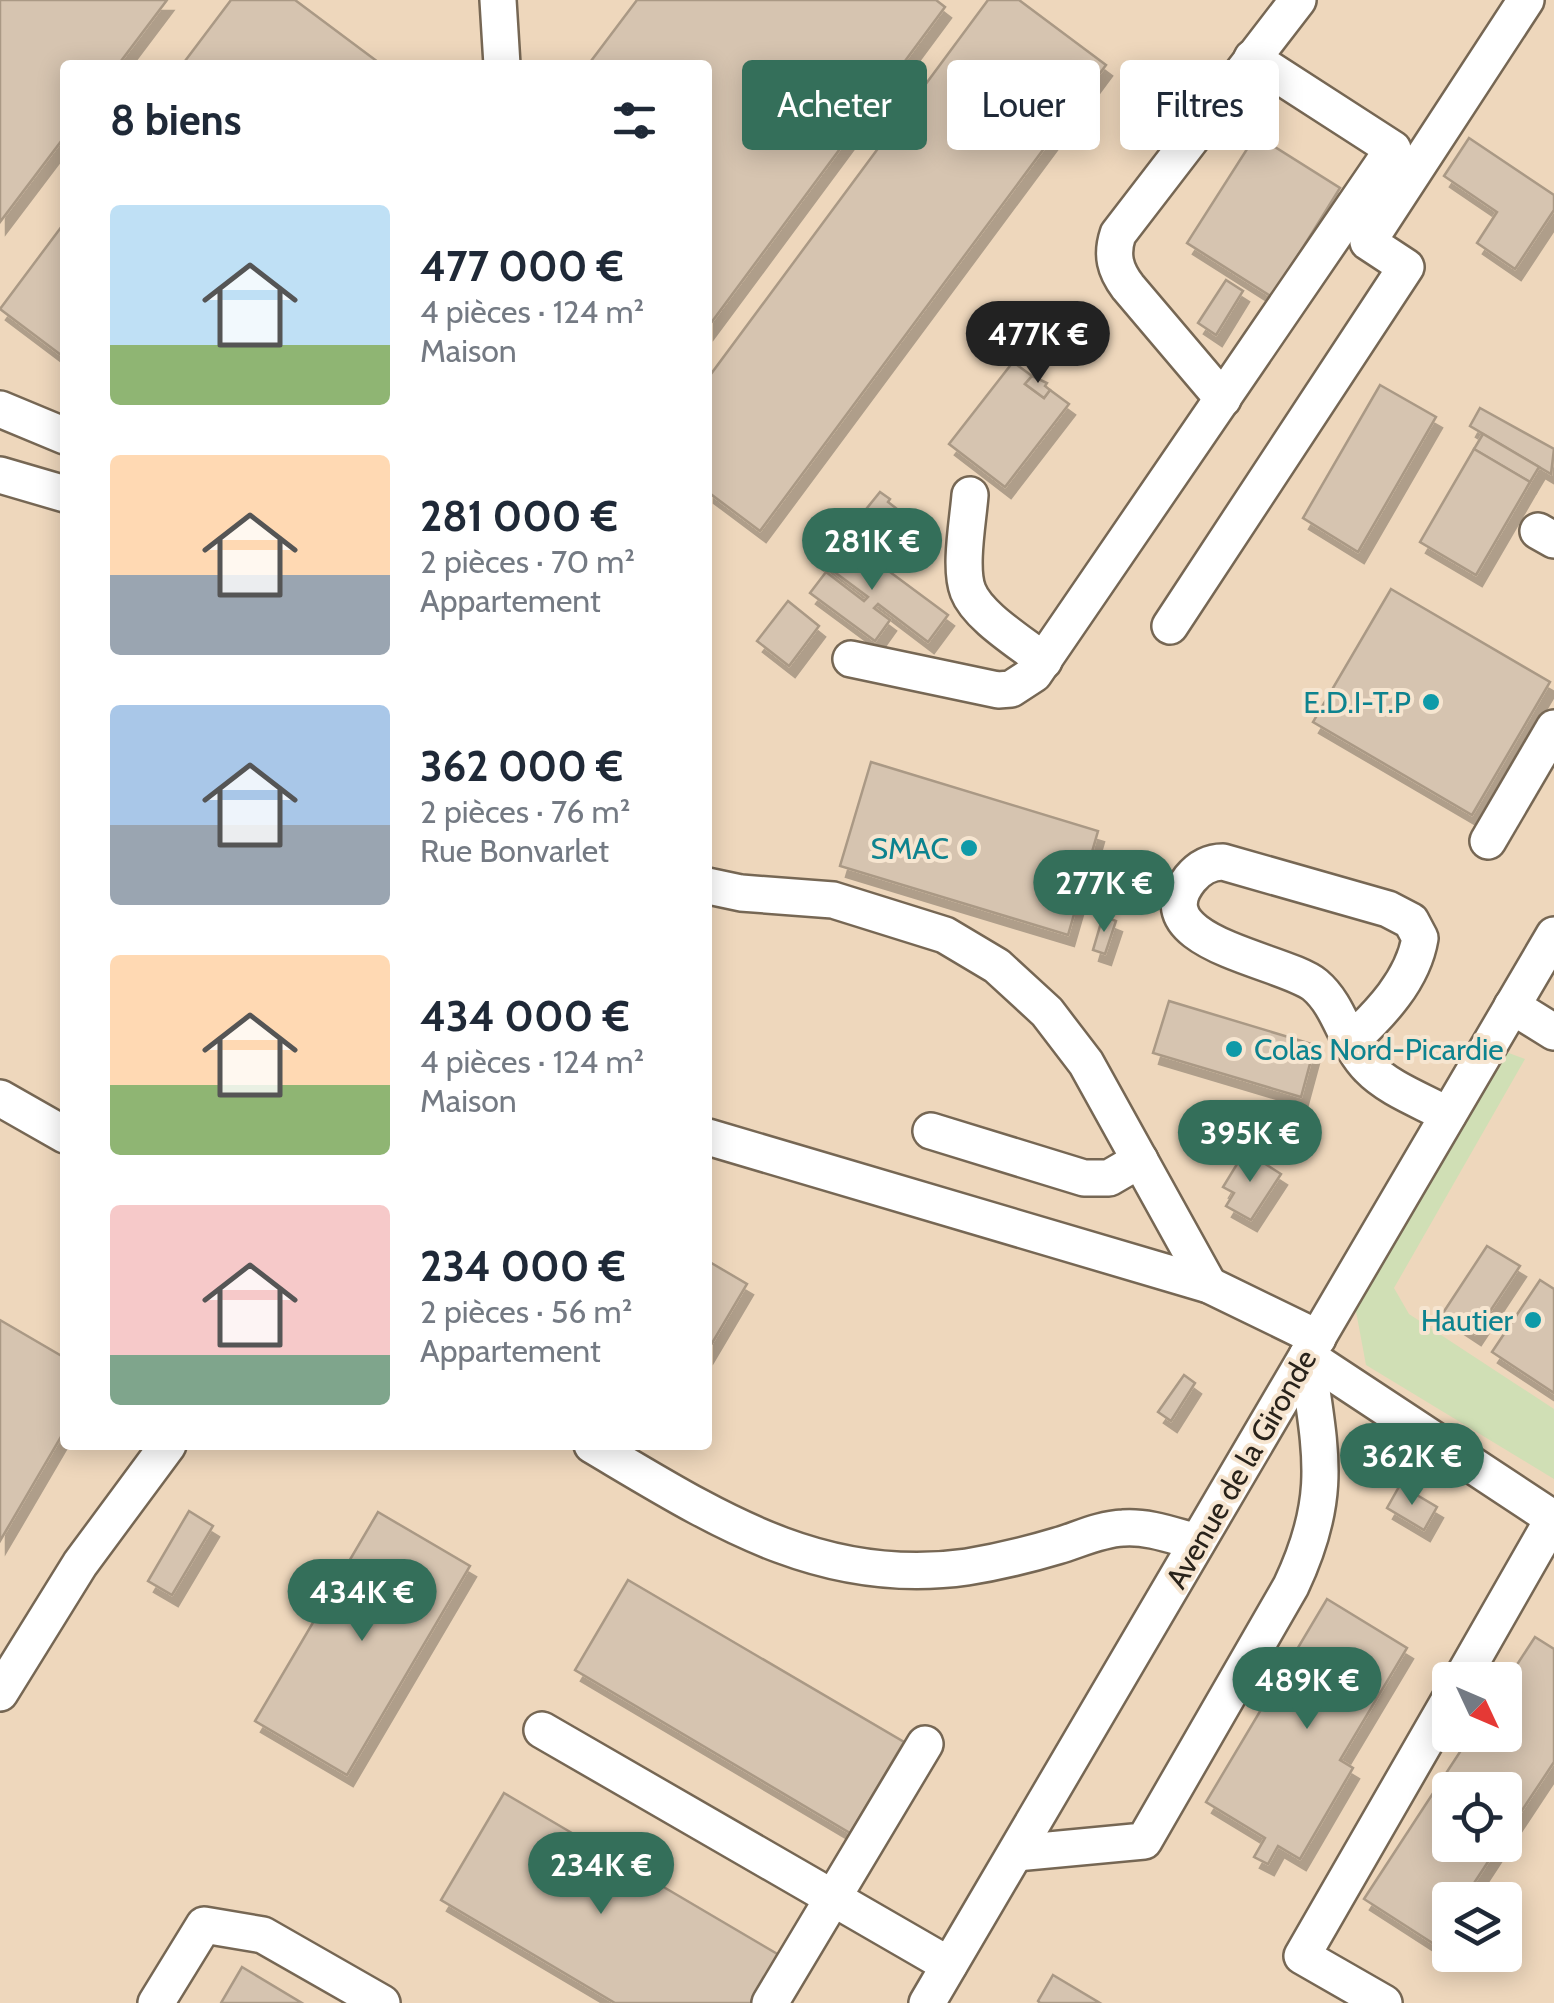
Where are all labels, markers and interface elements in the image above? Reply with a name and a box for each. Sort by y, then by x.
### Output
chip: Acheter [742,60,927,150]
chip: Louer [947,60,1100,150]
chip: Filtres [1120,60,1279,150]
icon: filters [607,93,662,148]
text: 8 biens [110,94,241,146]
text: 477 000 € [420,240,624,292]
icon: home [190,245,310,365]
text: 4 pièces · 124 m² [420,292,644,331]
pin: 477K € [957,301,1119,386]
text: 477K € [988,314,1088,353]
text: Maison [420,331,517,370]
text: 281 000 € [420,490,618,542]
icon: home [190,495,310,615]
pin: 281K € [791,508,953,593]
text: 281K € [824,521,920,560]
text: 2 pièces · 70 m² [420,542,635,581]
text: Appartement [420,581,601,620]
place label: E.D.I-T.P [1303,684,1411,721]
marker: E.D.I-T.P [1420,691,1442,713]
text: 362 000 € [420,740,623,792]
icon: home [190,745,310,865]
text: 2 pièces · 76 m² [420,792,630,831]
place label: SMAC [870,830,949,867]
text: Rue Bonvarlet [420,831,609,870]
marker: SMAC [958,837,980,859]
pin: 277K € [1023,850,1185,935]
text: 277K € [1055,863,1153,902]
text: 434 000 € [420,990,630,1042]
icon: home [190,995,310,1115]
place label: Colas Nord-Picardie [1254,1031,1504,1068]
marker: Colas Nord-Picardie [1223,1038,1245,1060]
text: 4 pièces · 124 m² [420,1042,644,1081]
text: Maison [420,1081,517,1120]
pin: 395K € [1169,1100,1331,1185]
text: 395K € [1200,1113,1300,1152]
text: 234 000 € [420,1240,626,1292]
icon: home [190,1245,310,1365]
text: 2 pièces · 56 m² [420,1292,632,1331]
place label: Hautier [1421,1302,1514,1339]
marker: Hautier [1522,1309,1544,1331]
text: Appartement [420,1331,601,1370]
street label: Avenue de la Gironde [1158,1343,1324,1595]
pin: 362K € [1331,1423,1493,1508]
text: 362K € [1362,1436,1462,1475]
pin: 434K € [281,1559,443,1644]
text: 434K € [310,1572,414,1611]
pin: 489K € [1226,1647,1388,1732]
text: 489K € [1255,1660,1359,1699]
north arrow [1432,1662,1522,1752]
map controls [1432,1662,1522,1972]
button: locate [1432,1772,1522,1862]
pin: 234K € [520,1832,682,1917]
text: 234K € [550,1845,652,1884]
button: layers [1432,1882,1522,1972]

